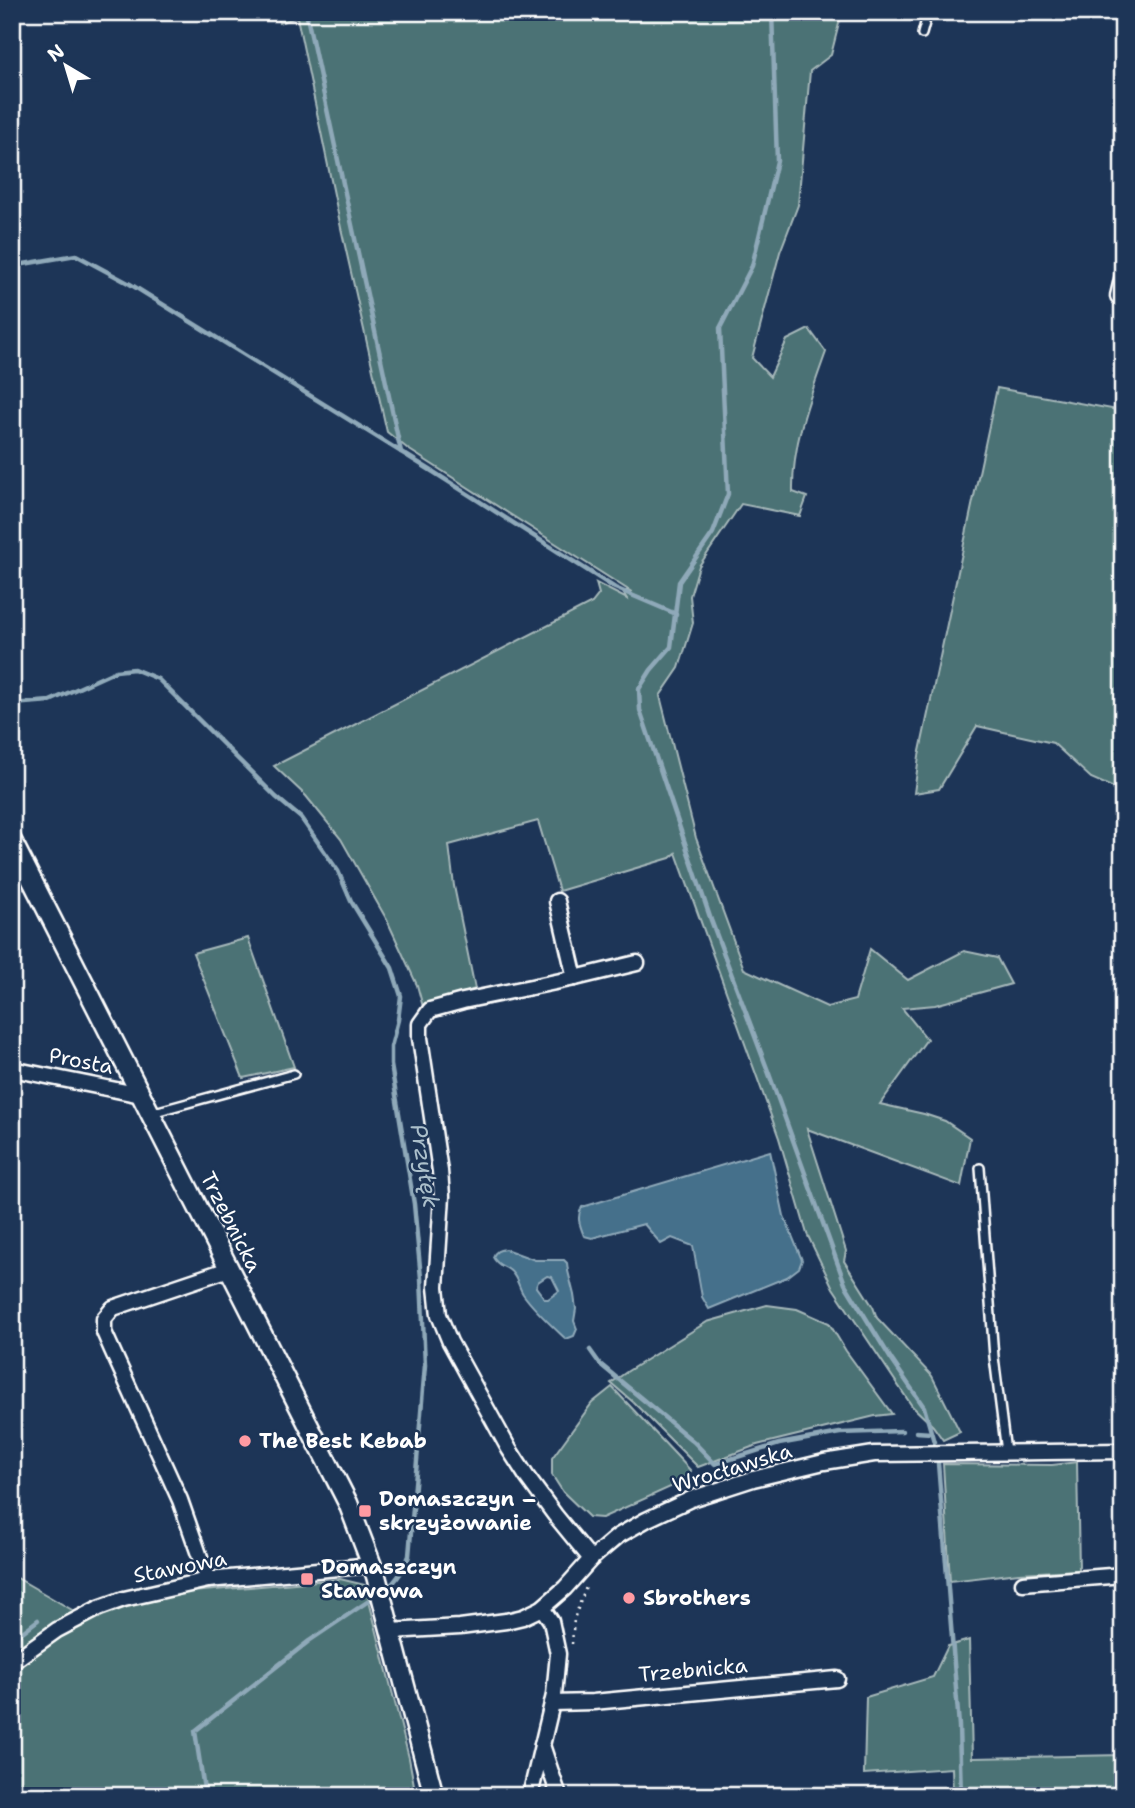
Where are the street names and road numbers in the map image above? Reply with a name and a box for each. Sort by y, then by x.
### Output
street label: Prosta [46,1041,116,1081]
street label: Trzebnicka [194,1167,268,1277]
street label: Wrocławska [669,1437,795,1499]
street label: Stawowa [131,1544,229,1590]
street label: Trzebnicka [637,1651,749,1689]

